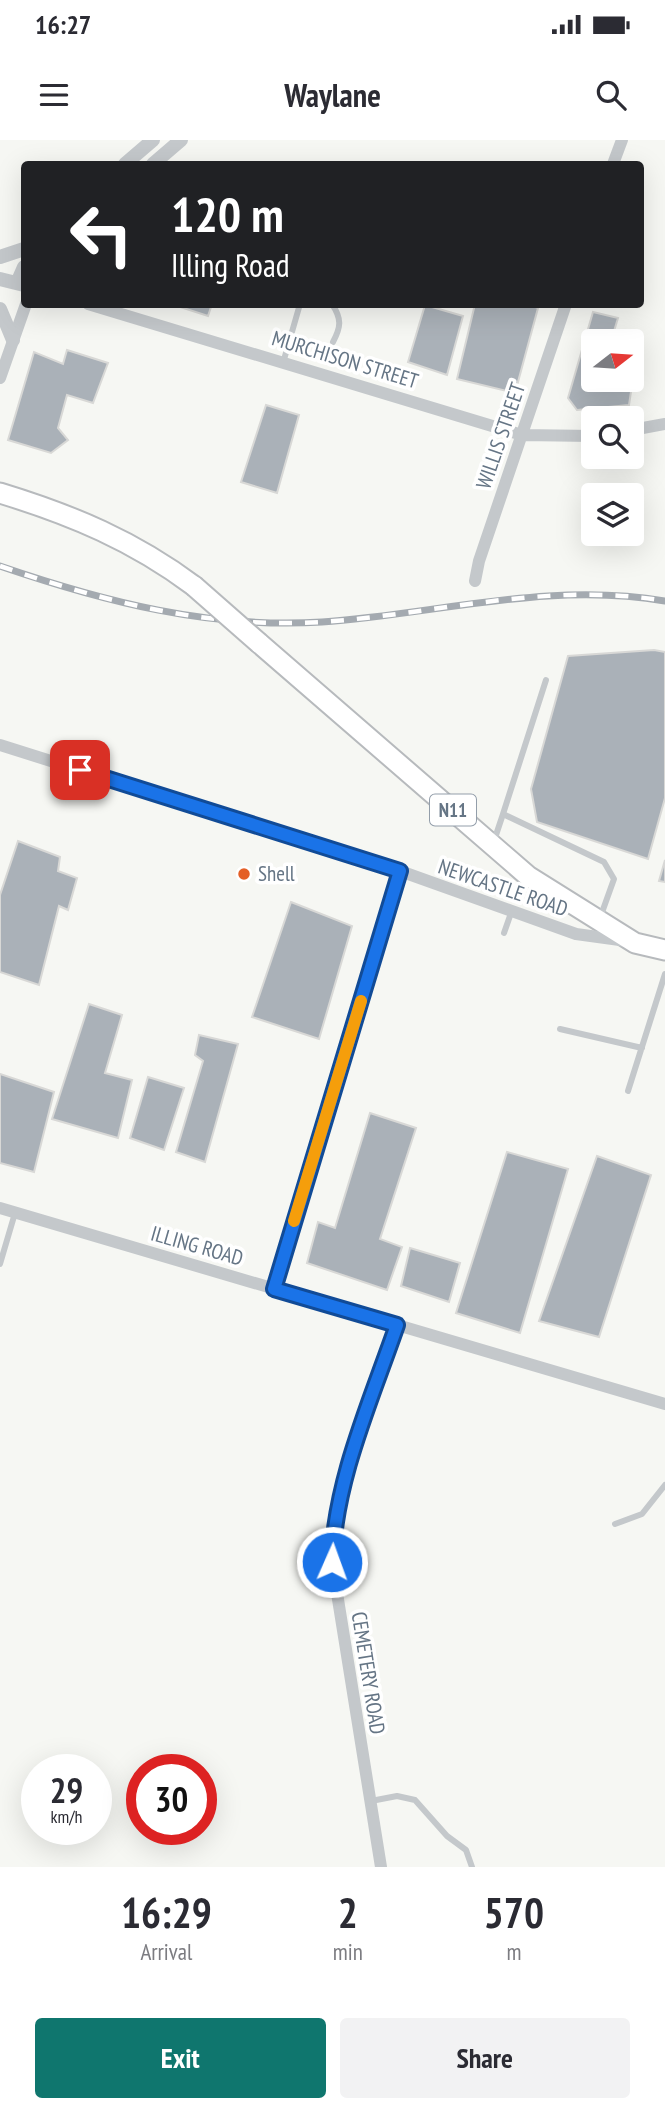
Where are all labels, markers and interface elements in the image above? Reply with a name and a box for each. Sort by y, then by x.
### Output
text: 16:27 [35,8,91,41]
text: Waylane [284,74,381,116]
icon: menu [35,76,73,114]
icon: search [592,76,630,114]
text: 120 m [171,182,284,246]
icon: left [56,189,147,280]
text: Illing Road [171,244,290,286]
street label: MURCHISON STREET [269,324,422,395]
north arrow [581,329,644,392]
map controls [581,329,644,546]
street label: WILLIS STREET [470,379,531,493]
button: search [581,406,644,469]
button: layers [581,483,644,546]
pin [50,740,110,800]
icon: arrive [61,751,99,789]
road number: N11 [430,794,476,825]
street label: NEWCASTLE ROAD [435,853,571,922]
place label: Shell [258,860,295,887]
marker: Shell [236,866,252,882]
street label: ILLING ROAD [148,1219,246,1272]
position arrow [295,1525,369,1599]
street label: CEMETERY ROAD [345,1610,392,1736]
speed limit sign: 30 [126,1754,217,1845]
text: 29 [50,1767,83,1813]
text: km/h [51,1805,82,1828]
text: 16:29 [121,1885,212,1940]
text: 2 [338,1885,358,1940]
text: 570 [484,1885,544,1940]
text: Arrival [140,1937,192,1966]
text: min [333,1937,363,1966]
text: m [506,1937,521,1966]
button: Exit [35,2018,326,2098]
button: Share [340,2018,630,2098]

